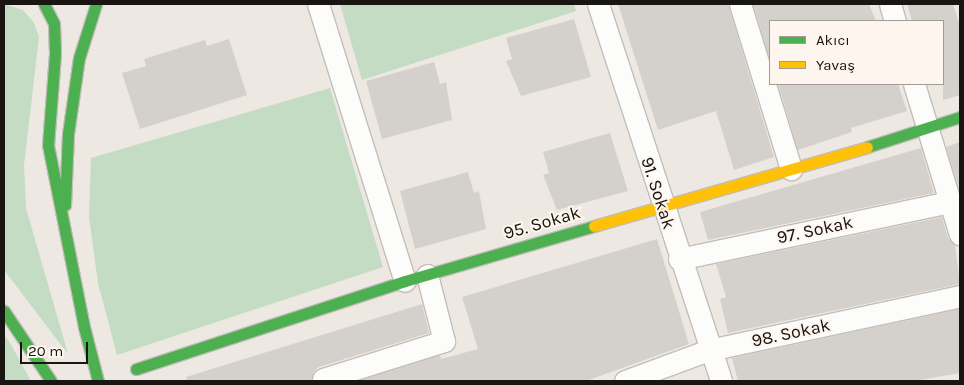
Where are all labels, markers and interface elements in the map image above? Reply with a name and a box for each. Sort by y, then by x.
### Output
legend [769,20,944,85]
text: Akıcı [816,31,850,49]
text: Yavaş [816,56,855,74]
street label: 91. Sokak [636,154,680,232]
street label: 95. Sokak [501,202,583,244]
street label: 97. Sokak [775,211,855,249]
street label: 98. Sokak [750,314,832,352]
scale bar [22,332,90,364]
text: 20 m [28,342,63,360]

